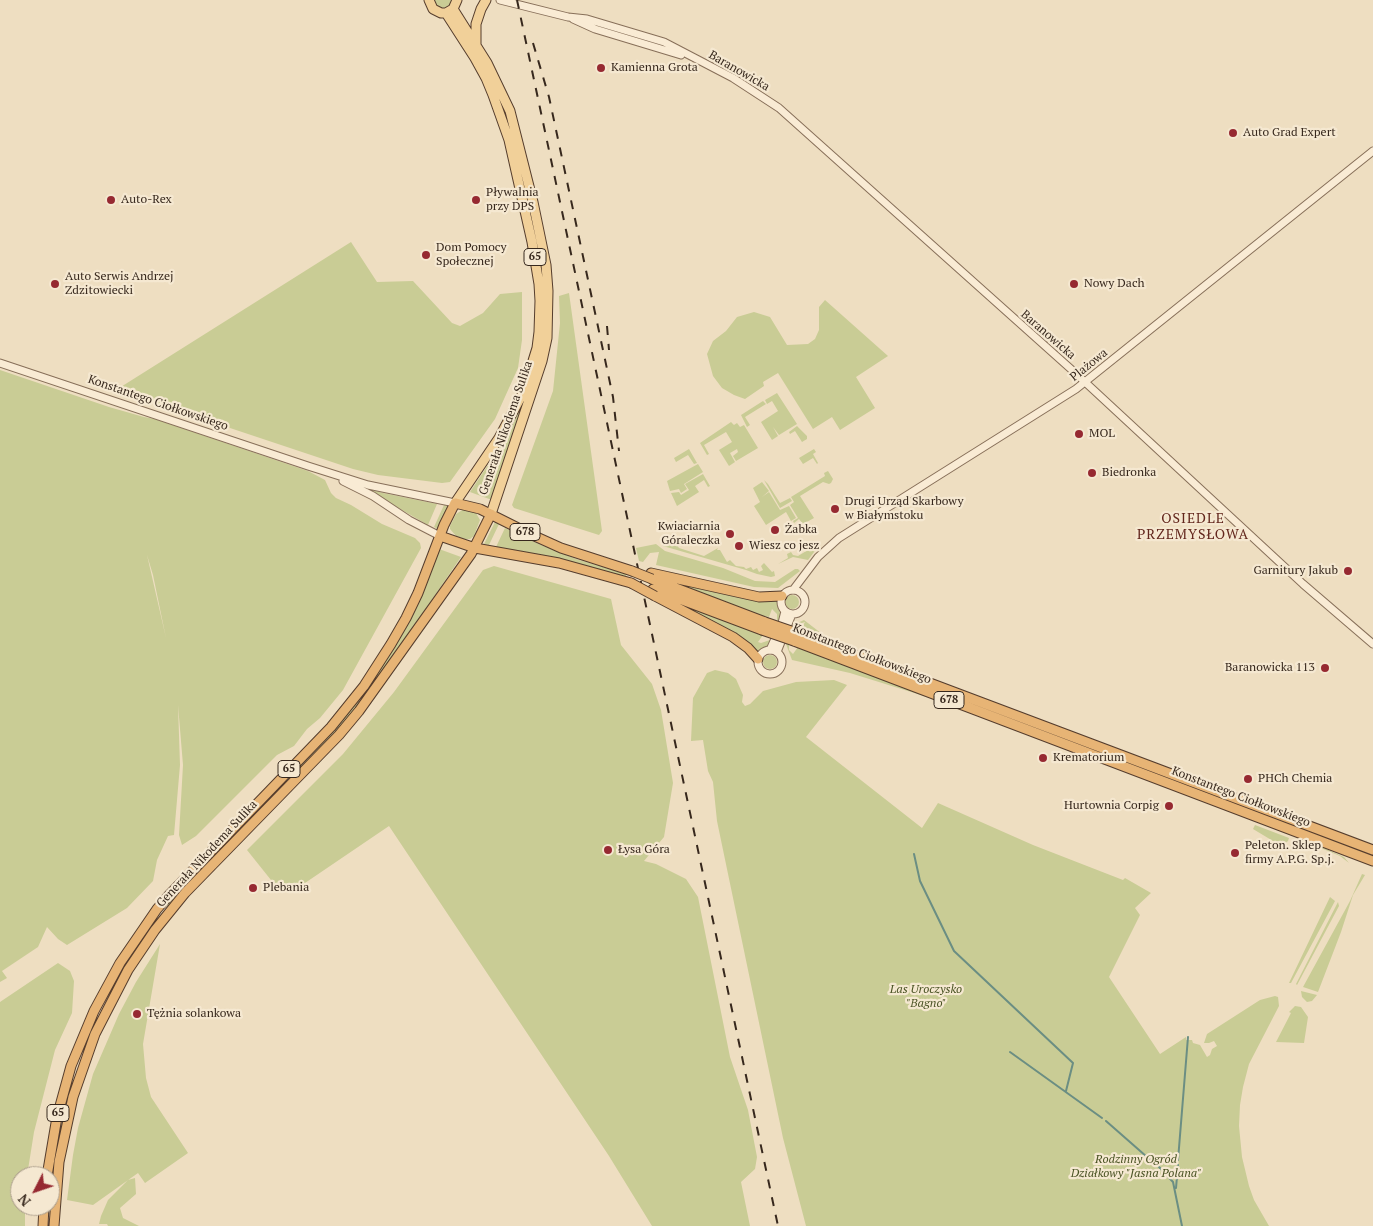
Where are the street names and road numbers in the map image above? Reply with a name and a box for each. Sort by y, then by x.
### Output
street label: Baranowicka [706,48,772,94]
road number: 65 [524,248,546,266]
street label: Baranowicka [1018,307,1078,363]
street label: Plażowa [1067,346,1111,384]
street label: Generała Nikodema Sulika [476,359,536,497]
street label: Konstantego Ciołkowskiego [86,372,230,434]
road number: 678 [510,524,540,540]
street label: Konstantego Ciołkowskiego [791,621,933,687]
road number: 678 [934,692,964,708]
road number: 65 [278,761,300,778]
street label: Konstantego Ciołkowskiego [1170,764,1312,830]
street label: Generała Nikodema Sulika [154,798,260,910]
road number: 65 [47,1104,69,1122]

